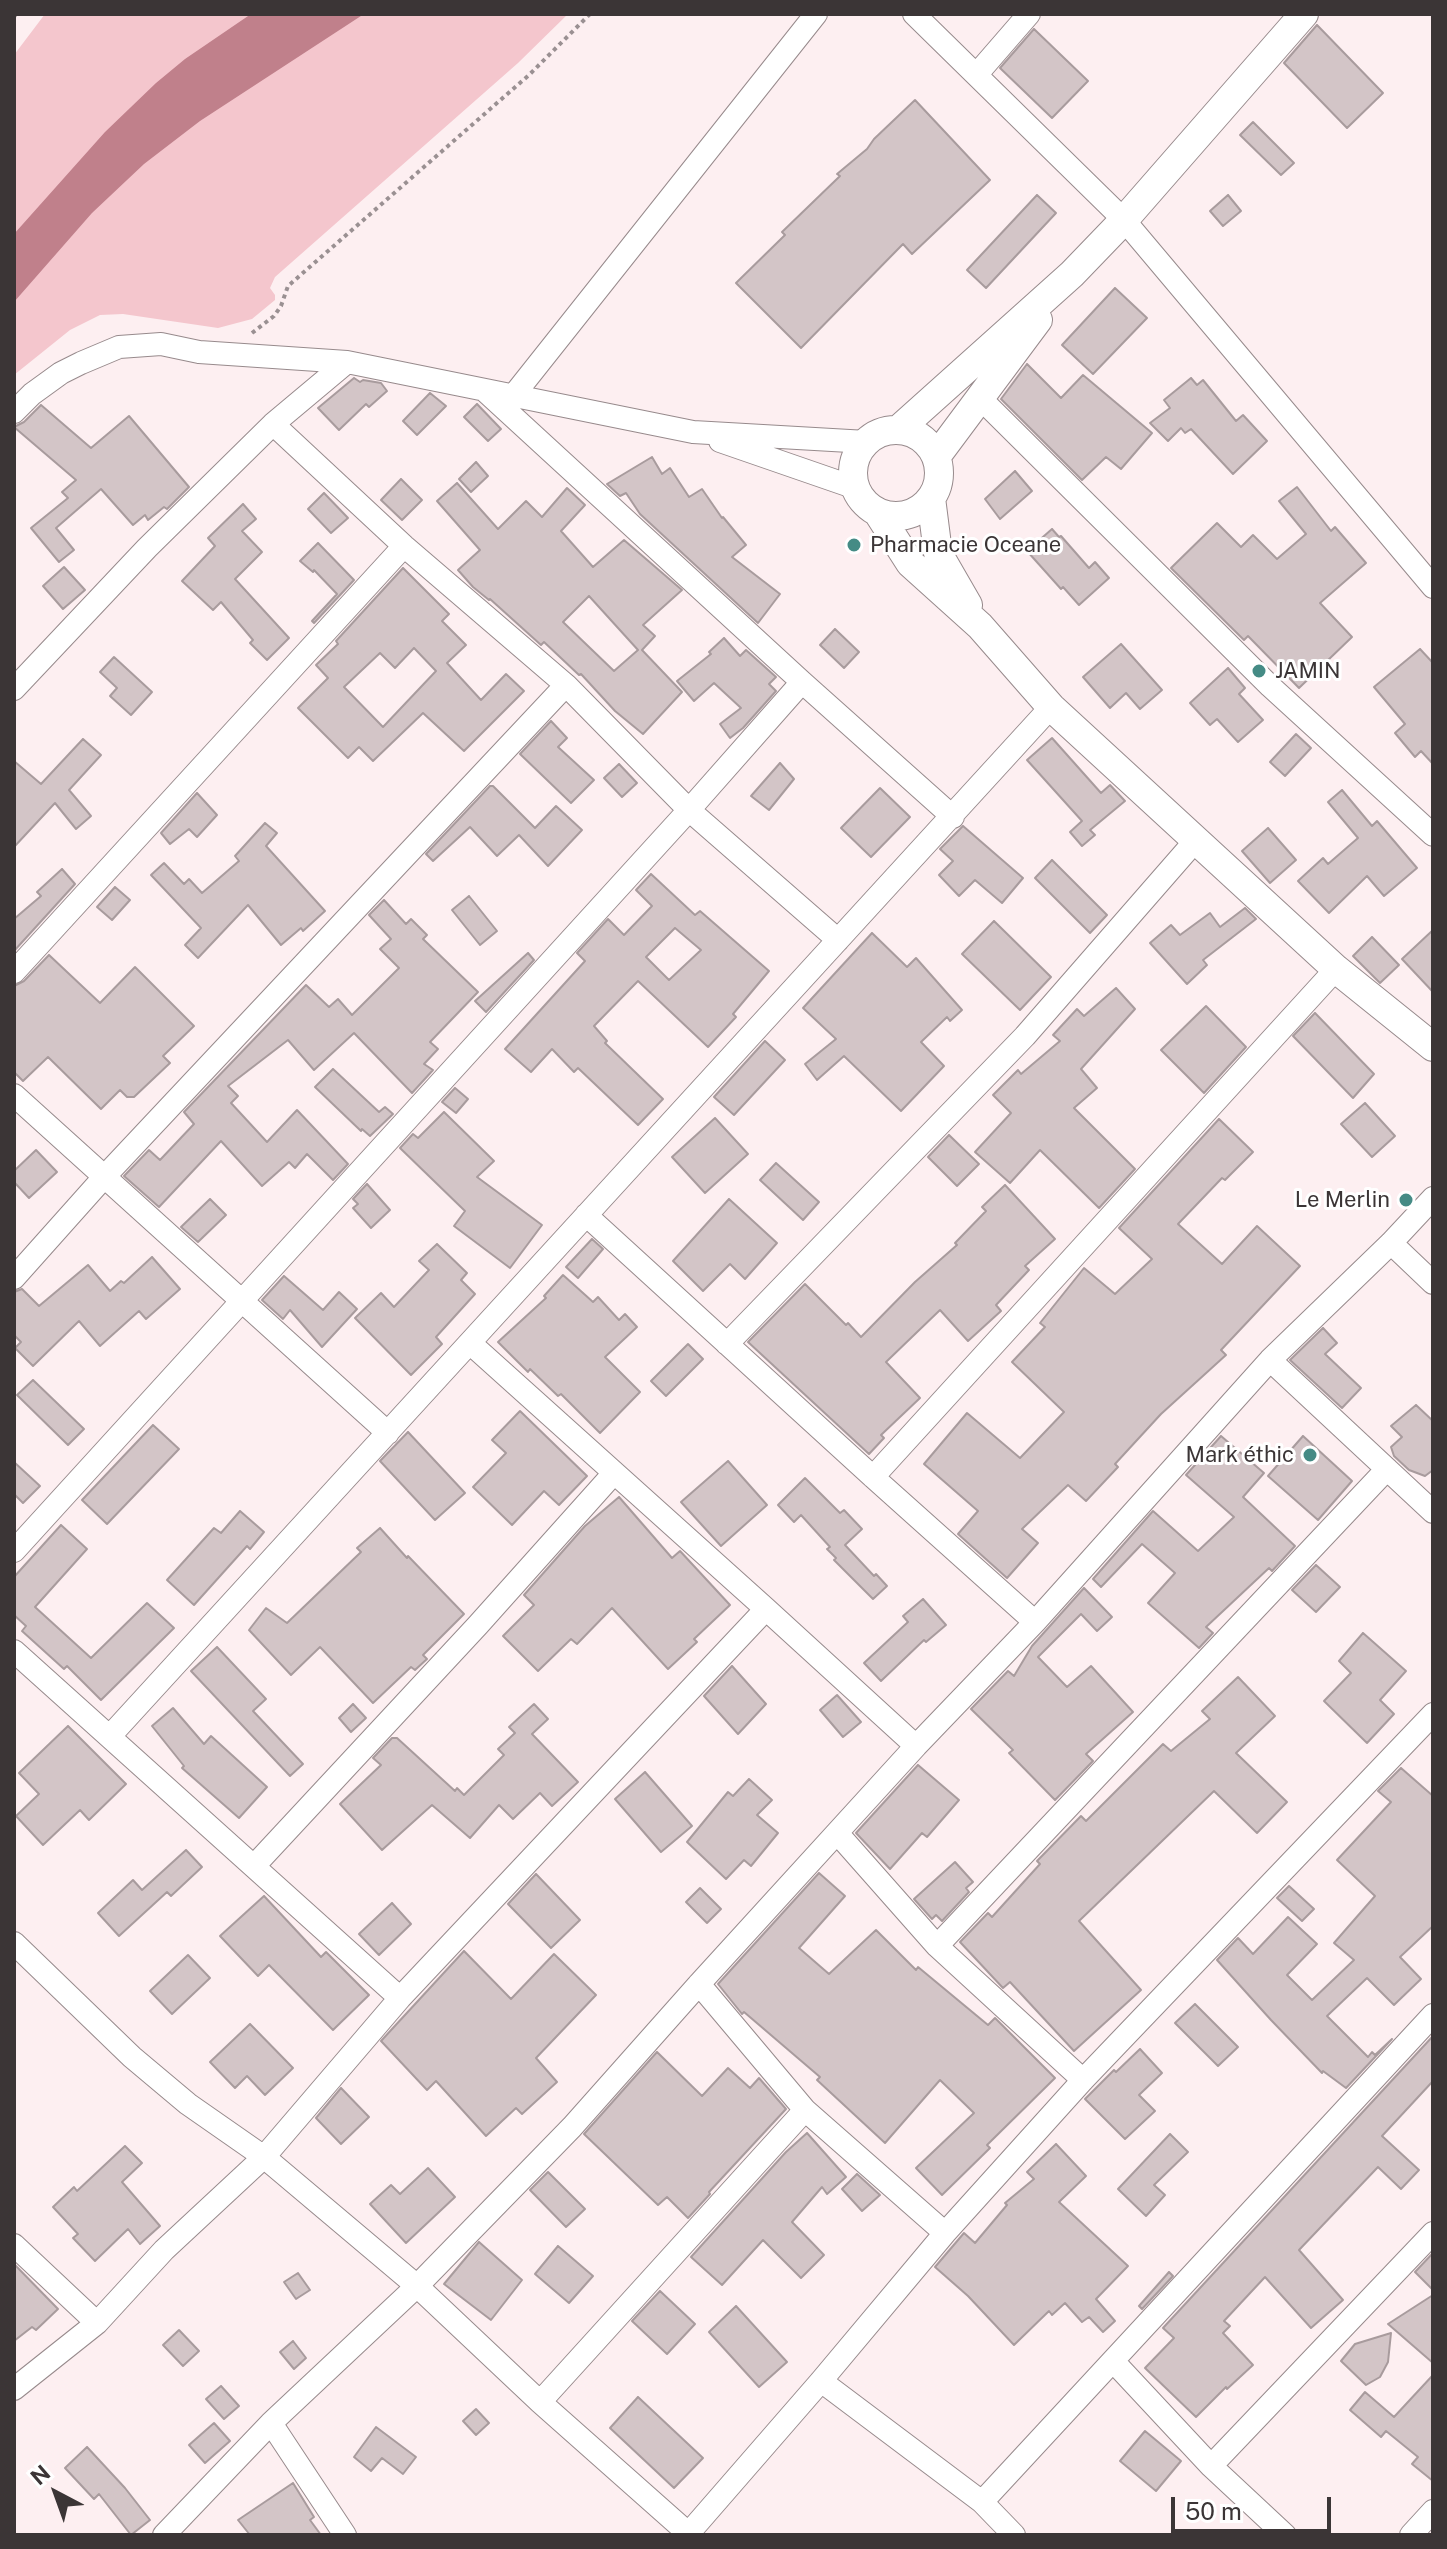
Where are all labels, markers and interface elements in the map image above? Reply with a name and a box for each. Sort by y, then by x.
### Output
place label: Pharmacie Oceane [870,532,1061,558]
marker: Pharmacie Oceane [845,536,863,554]
place label: JAMIN [1275,658,1341,684]
marker: JAMIN [1250,662,1268,680]
place label: Le Merlin [1295,1187,1390,1213]
marker: Le Merlin [1397,1191,1415,1209]
place label: Mark éthic [1186,1442,1294,1468]
marker: Mark éthic [1301,1446,1319,1464]
north arrow [16,2453,96,2533]
text: N [25,2459,55,2490]
scale bar [1175,2481,1335,2531]
text: 50 m [1185,2497,1242,2525]

